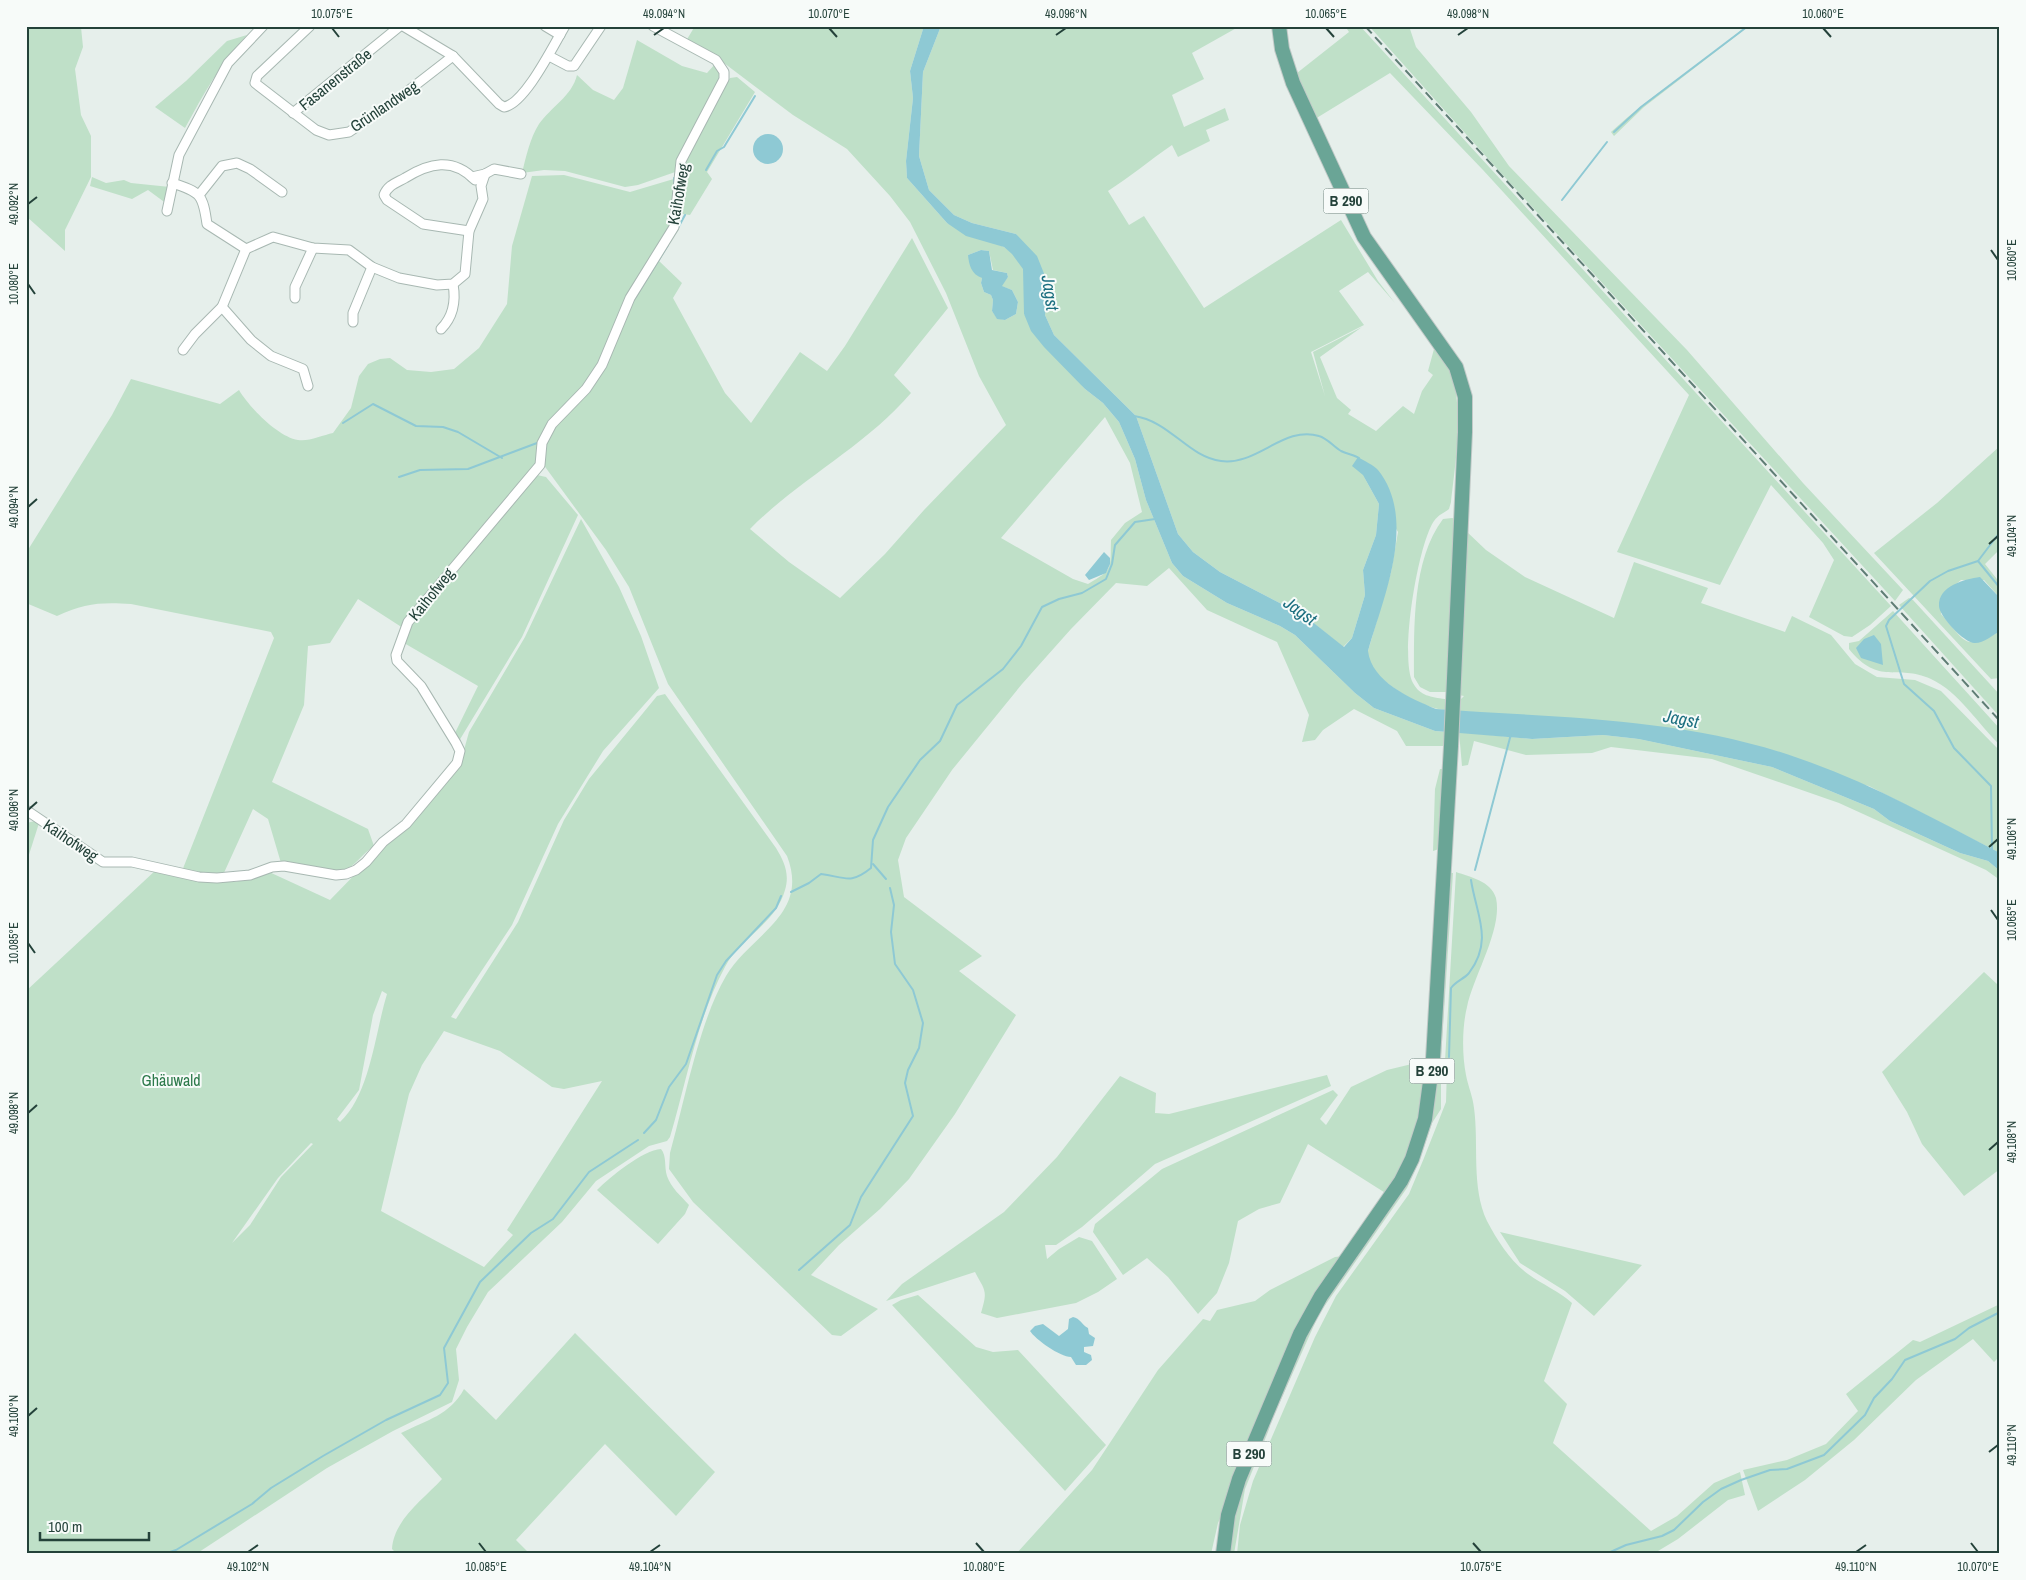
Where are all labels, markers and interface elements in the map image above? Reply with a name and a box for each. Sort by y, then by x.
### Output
text: 10.075°E [311,6,353,22]
text: 49.094°N [643,6,685,22]
text: 10.070°E [808,6,850,22]
text: 49.096°N [1045,6,1087,22]
text: 10.065°E [1305,6,1347,22]
text: 49.098°N [1447,6,1489,22]
text: 10.060°E [1802,6,1844,22]
street label: Fasanenstraße [294,43,376,115]
street label: Grünlandweg [345,75,423,137]
street label: Kaihofweg [662,161,694,226]
text: 49.092°N [6,183,22,225]
road number: B 290 [1324,188,1368,214]
text: 10.060°E [2004,239,2020,281]
text: 10.080°E [6,263,22,305]
water label: Jagst [1036,273,1065,313]
text: 49.094°N [6,486,22,528]
text: 49.104°N [2004,515,2020,557]
street label: Kaihofweg [403,562,459,625]
water label: Jagst [1278,590,1323,632]
water label: Jagst [1660,703,1702,734]
text: 49.096°N [6,789,22,831]
street label: Kaihofweg [39,814,103,867]
text: 49.106°N [2004,818,2020,860]
text: 10.065°E [2004,899,2020,941]
text: 10.085°E [6,922,22,964]
road number: B 290 [1410,1058,1454,1084]
park label: Ghäuwald [141,1069,201,1091]
text: 49.098°N [6,1092,22,1134]
text: 49.108°N [2004,1121,2020,1163]
text: 49.100°N [6,1395,22,1437]
text: 49.110°N [2004,1424,2020,1466]
road number: B 290 [1226,1442,1272,1466]
scale bar [40,1510,149,1542]
text: 100 m [48,1516,82,1537]
text: 49.102°N [227,1559,269,1575]
text: 10.085°E [465,1559,507,1575]
text: 49.104°N [629,1559,671,1575]
text: 10.080°E [963,1559,1005,1575]
text: 10.075°E [1460,1559,1502,1575]
text: 49.110°N [1835,1559,1877,1575]
text: 10.070°E [1957,1559,1999,1575]

